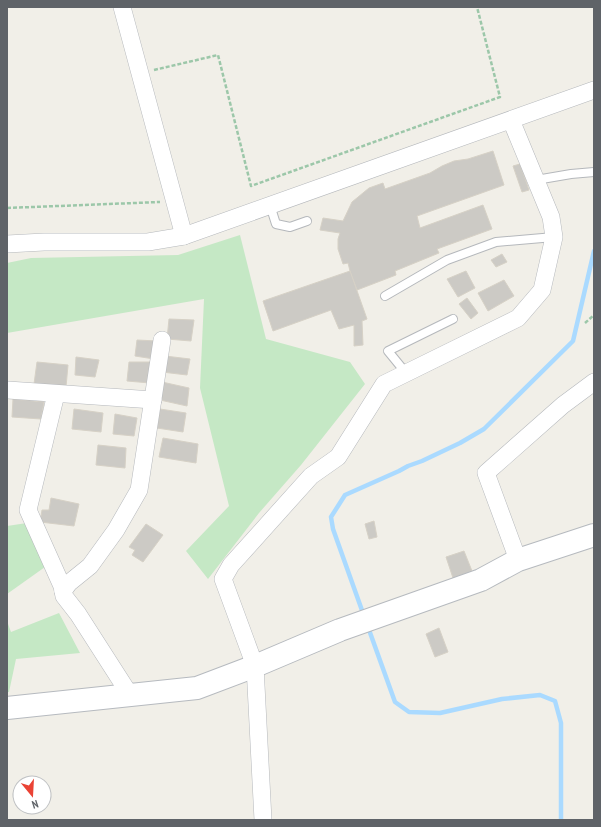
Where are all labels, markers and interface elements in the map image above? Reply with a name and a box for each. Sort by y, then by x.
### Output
north arrow [12,775,52,815]
text: N [30,797,40,812]

